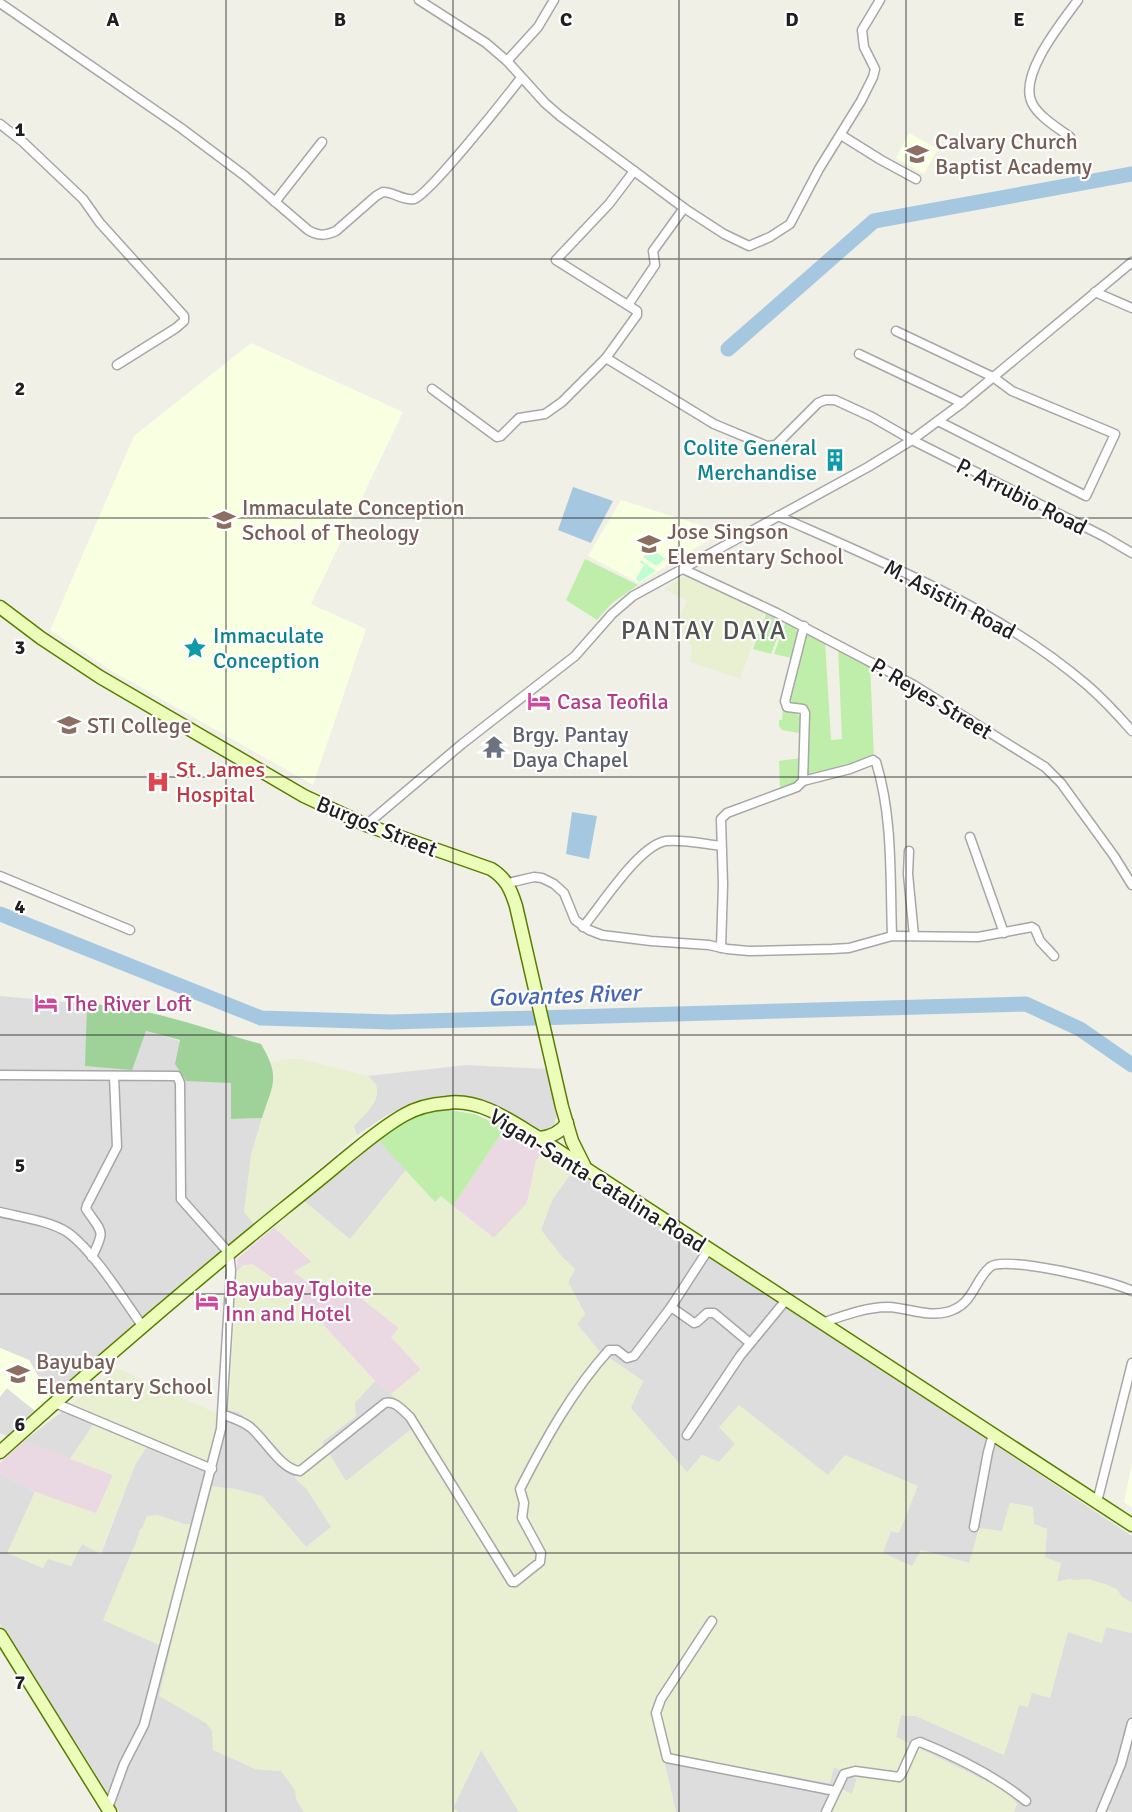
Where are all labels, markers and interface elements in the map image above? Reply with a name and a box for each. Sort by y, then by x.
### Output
text: A [107,7,120,32]
text: B [334,7,346,32]
text: C [560,7,572,32]
text: D [785,7,799,32]
text: E [1013,7,1025,32]
text: 1 [15,117,26,142]
place label: Calvary Church Baptist Academy [935,128,1093,180]
school or university icon: Calvary Church Baptist Academy [904,141,930,167]
text: 2 [15,376,25,401]
place label: Colite General Merchandise [683,434,817,486]
building icon: Colite General Merchandise [822,447,848,473]
street label: P. Arrubio Road [952,452,1092,541]
place label: Immaculate Conception School of Theology [242,494,465,546]
school or university icon: Immaculate Conception School of Theology [211,507,237,533]
place label: Jose Singson Elementary School [667,518,844,570]
school or university icon: Jose Singson Elementary School [636,531,662,557]
street label: M. Asistin Road [879,554,1020,645]
district label: PANTAY DAYA [621,615,787,647]
place label: Immaculate Conception [213,622,324,674]
text: 3 [15,635,25,660]
place icon: Immaculate Conception [182,635,208,661]
street label: P. Reyes Street [866,652,998,745]
hotel icon: Casa Teofila [526,688,552,714]
place label: Casa Teofila [557,688,669,715]
school or university icon: STI College [56,712,82,738]
place label: STI College [87,712,191,739]
place label: Brgy. Pantay Daya Chapel [512,721,629,773]
temple icon: Brgy. Pantay Daya Chapel [481,734,507,760]
place label: St. James Hospital [176,756,265,808]
hospital icon: St. James Hospital [145,769,171,795]
street label: Burgos Street [312,790,442,863]
text: 4 [15,894,26,919]
water label: Govantes River [488,977,644,1013]
hotel icon: The River Loft [33,990,59,1016]
place label: The River Loft [64,990,192,1017]
street label: Vigan-Santa Catalina Road [484,1103,711,1258]
text: 5 [15,1153,25,1178]
place label: Bayubay Tgloite Inn and Hotel [225,1275,372,1327]
hotel icon: Bayubay Tgloite Inn and Hotel [194,1288,220,1314]
place label: Bayubay Elementary School [36,1348,213,1400]
school or university icon: Bayubay Elementary School [5,1361,31,1387]
text: 6 [15,1412,26,1437]
text: 7 [15,1670,26,1695]

